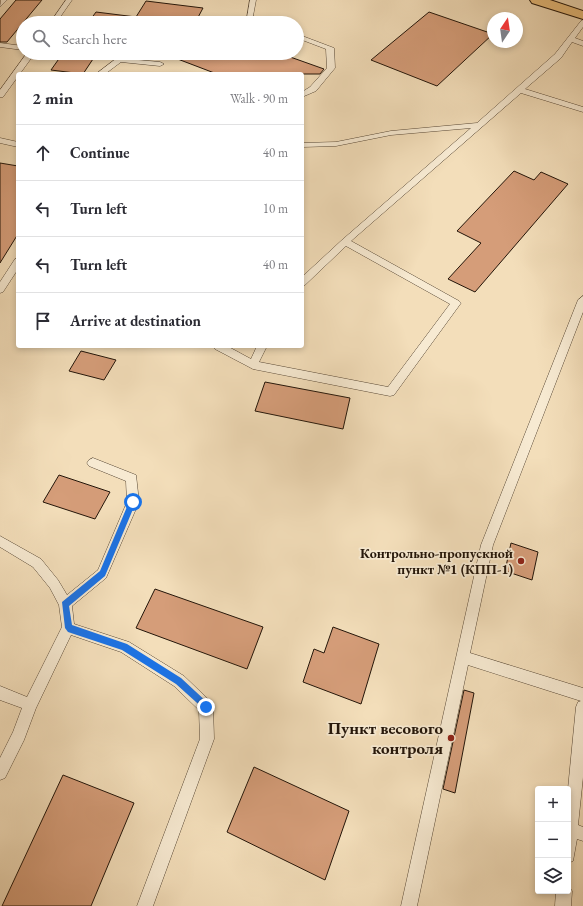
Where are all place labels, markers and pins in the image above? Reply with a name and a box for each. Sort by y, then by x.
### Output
place label: Контрольно-пропускной пункт №1 (КПП-1) [360,544,513,578]
marker: Контрольно-пропускной пункт №1 (КПП-1) [516,556,526,566]
place label: Пункт весового контроля [328,717,443,759]
marker: Пункт весового контроля [446,733,456,743]

